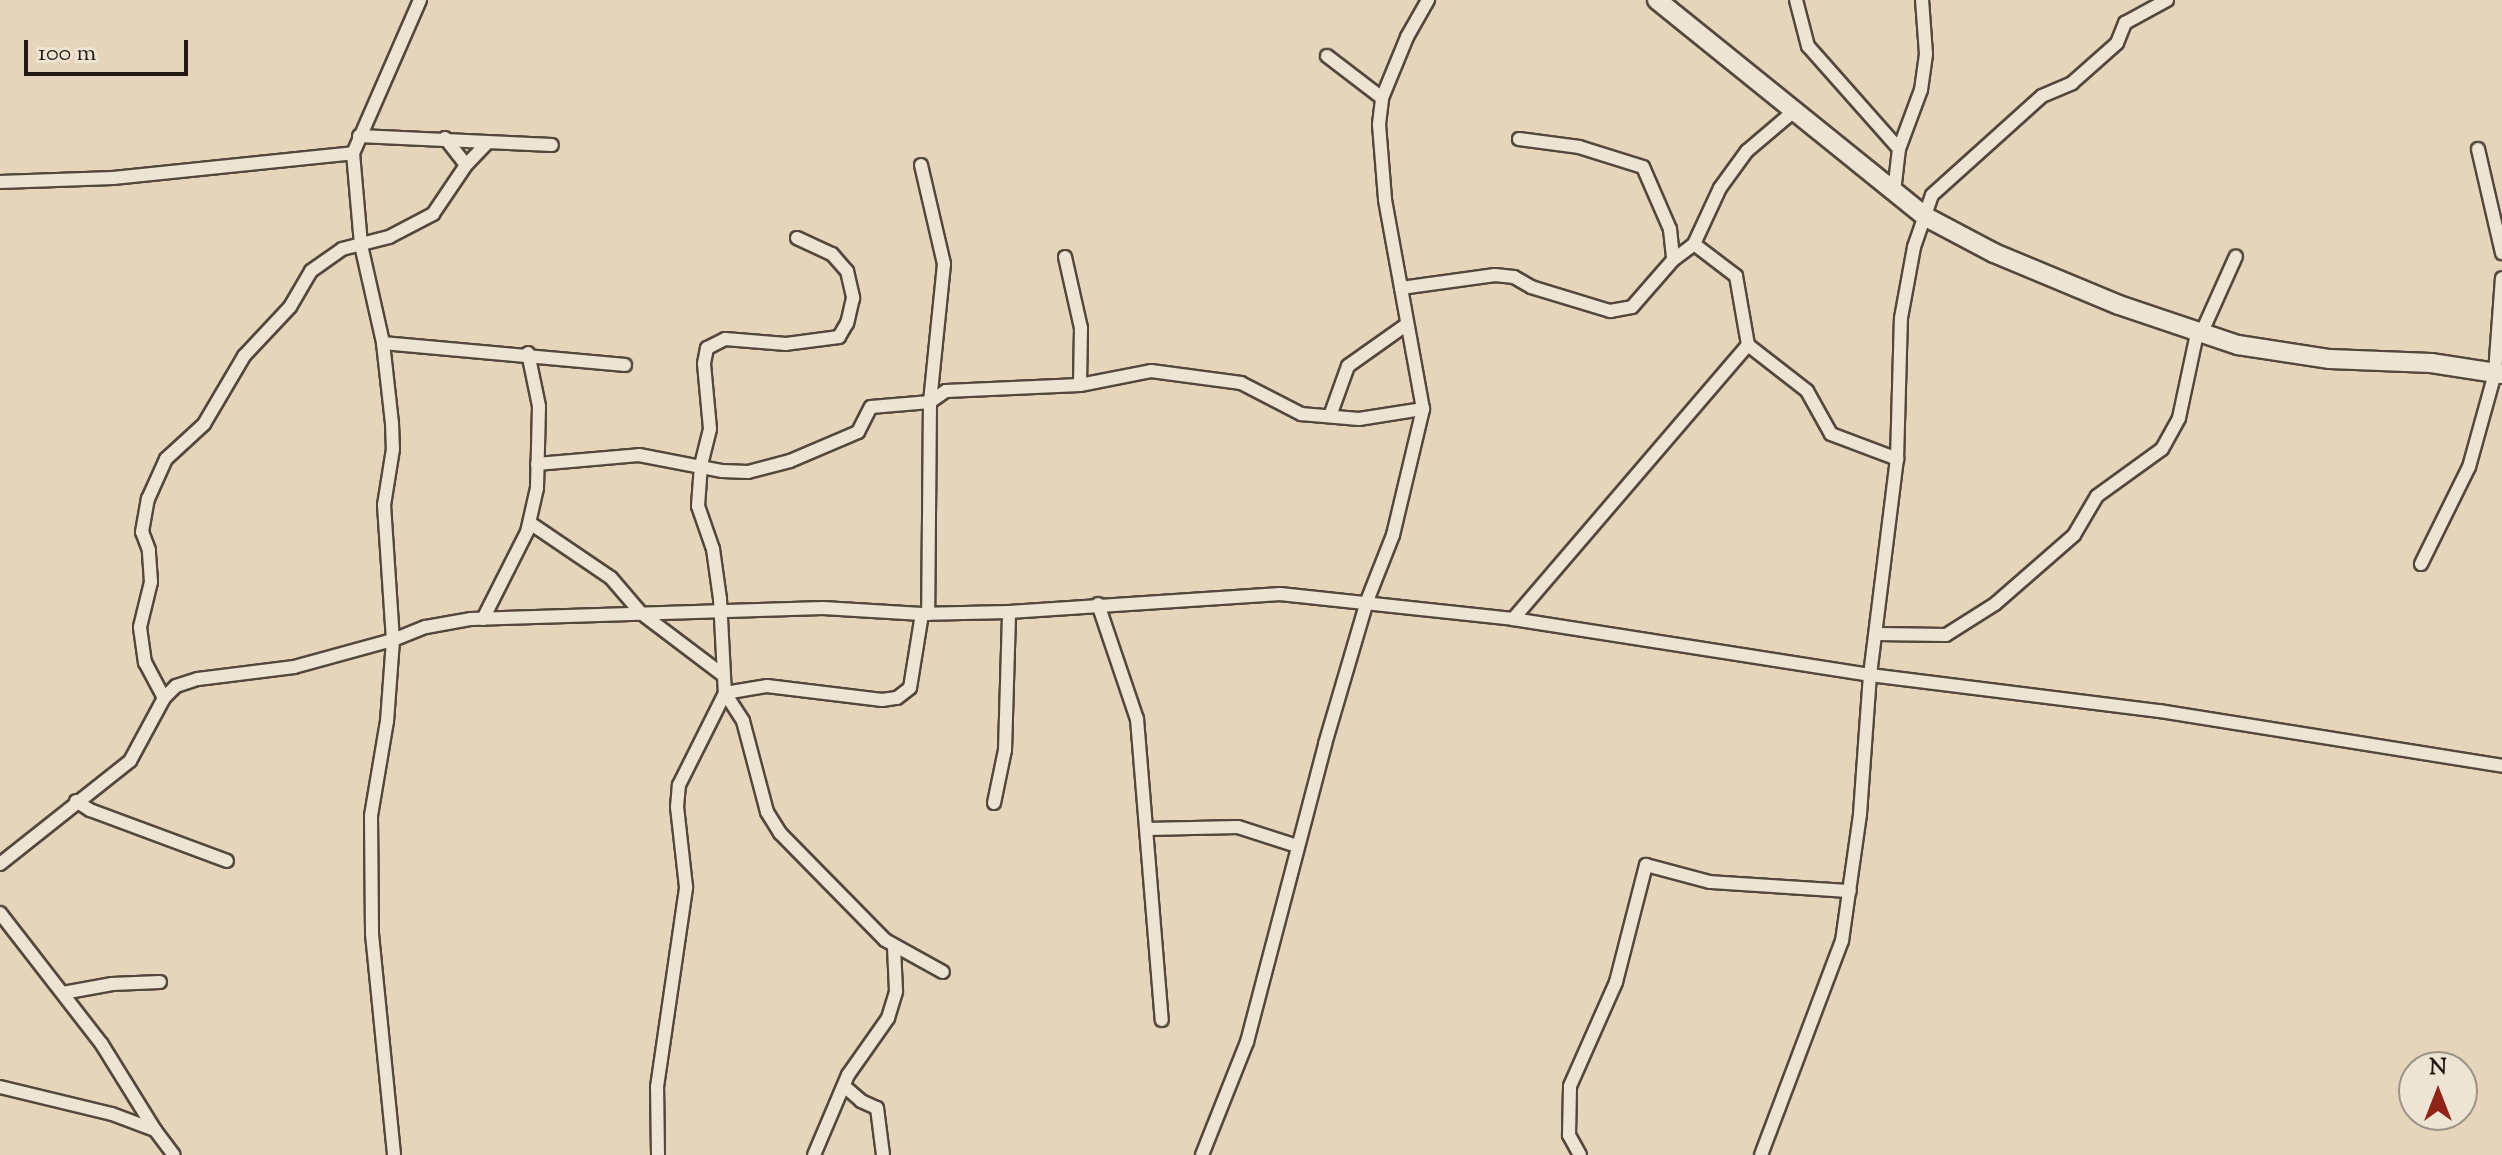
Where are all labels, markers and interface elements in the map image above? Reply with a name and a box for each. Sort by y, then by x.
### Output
scale bar [28,24,192,74]
text: 100 m [38,37,96,71]
north arrow [2398,1051,2478,1131]
text: N [2429,1053,2447,1085]

